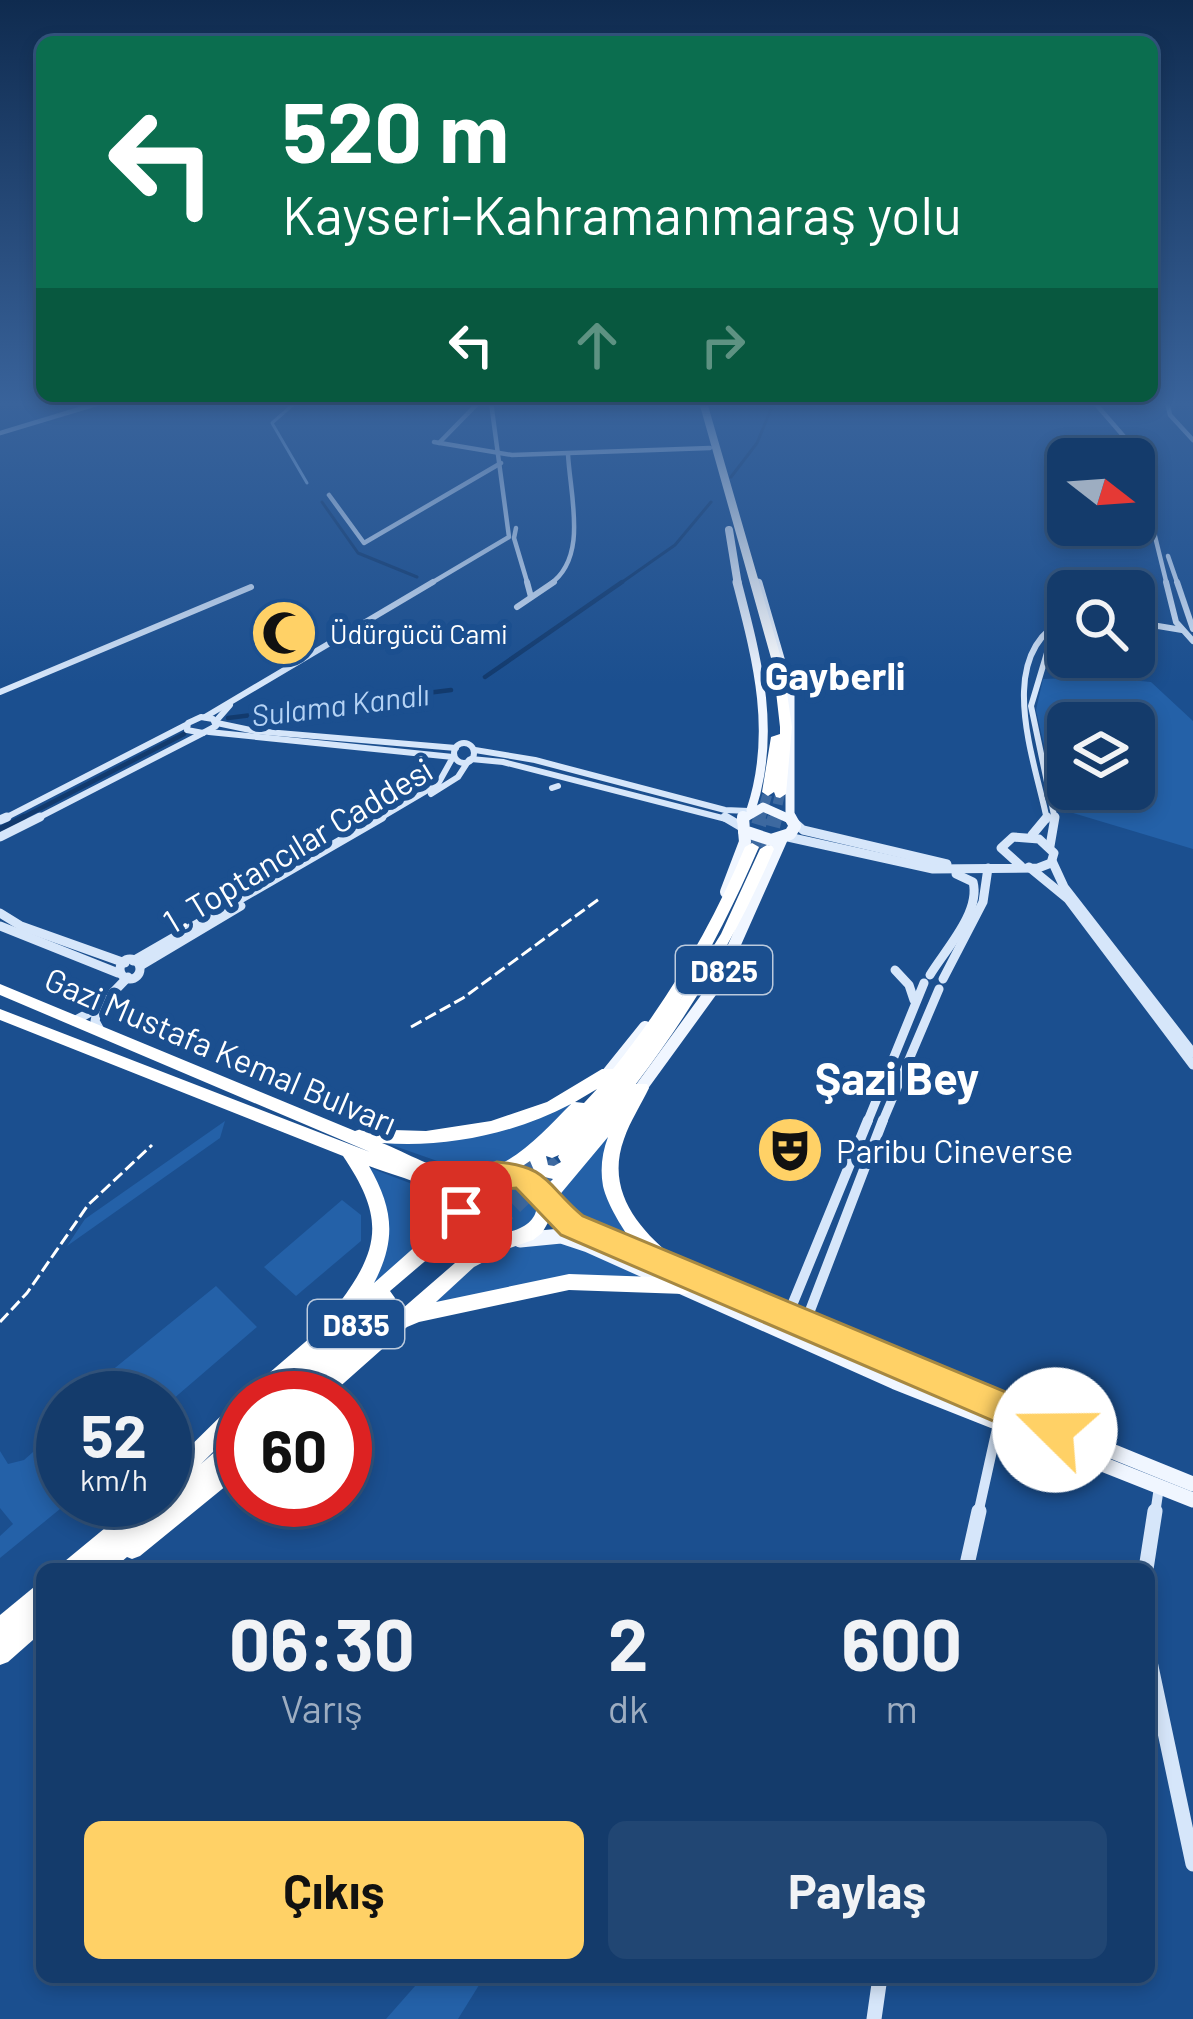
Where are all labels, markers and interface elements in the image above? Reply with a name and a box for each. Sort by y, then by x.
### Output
text: 520 m [282,79,509,180]
icon: left [84,84,240,240]
text: Kayseri-Kahramanmaraş yolu [282,181,962,246]
icon: left [438,312,504,378]
icon: ahead [564,312,630,378]
icon: right [690,312,756,378]
north arrow [1047,438,1155,546]
map controls [1047,438,1155,810]
button: search [1047,570,1155,678]
mosque icon: Üdürgücü Cami [249,598,319,668]
place label: Üdürgücü Cami [330,617,507,649]
district label: Gayberli [765,651,905,698]
water label: Sulama Kanalı [249,675,431,733]
button: layers [1047,702,1155,810]
street label: 1. Toptancılar Caddesi [155,749,439,941]
road number: D825 [676,946,772,994]
street label: Gazi Mustafa Kemal Bulvarı [39,958,403,1142]
district label: Şazi Bey [815,1050,979,1105]
theatre icon: Paribu Cineverse [755,1115,825,1185]
place label: Paribu Cineverse [836,1130,1073,1170]
pin [410,1161,512,1263]
icon: arrive [428,1179,494,1245]
road number: D835 [308,1300,404,1348]
position arrow [992,1367,1118,1493]
speed limit sign: 60 [216,1371,372,1527]
text: 52 [81,1398,147,1470]
text: km/h [80,1461,148,1497]
text: 06:30 [229,1599,415,1685]
text: 2 [608,1599,648,1685]
text: 600 [841,1599,962,1685]
text: Varış [281,1684,363,1731]
text: dk [608,1684,648,1731]
text: m [886,1684,918,1731]
button: Çıkış [84,1821,584,1959]
button: Paylaş [608,1821,1107,1959]

